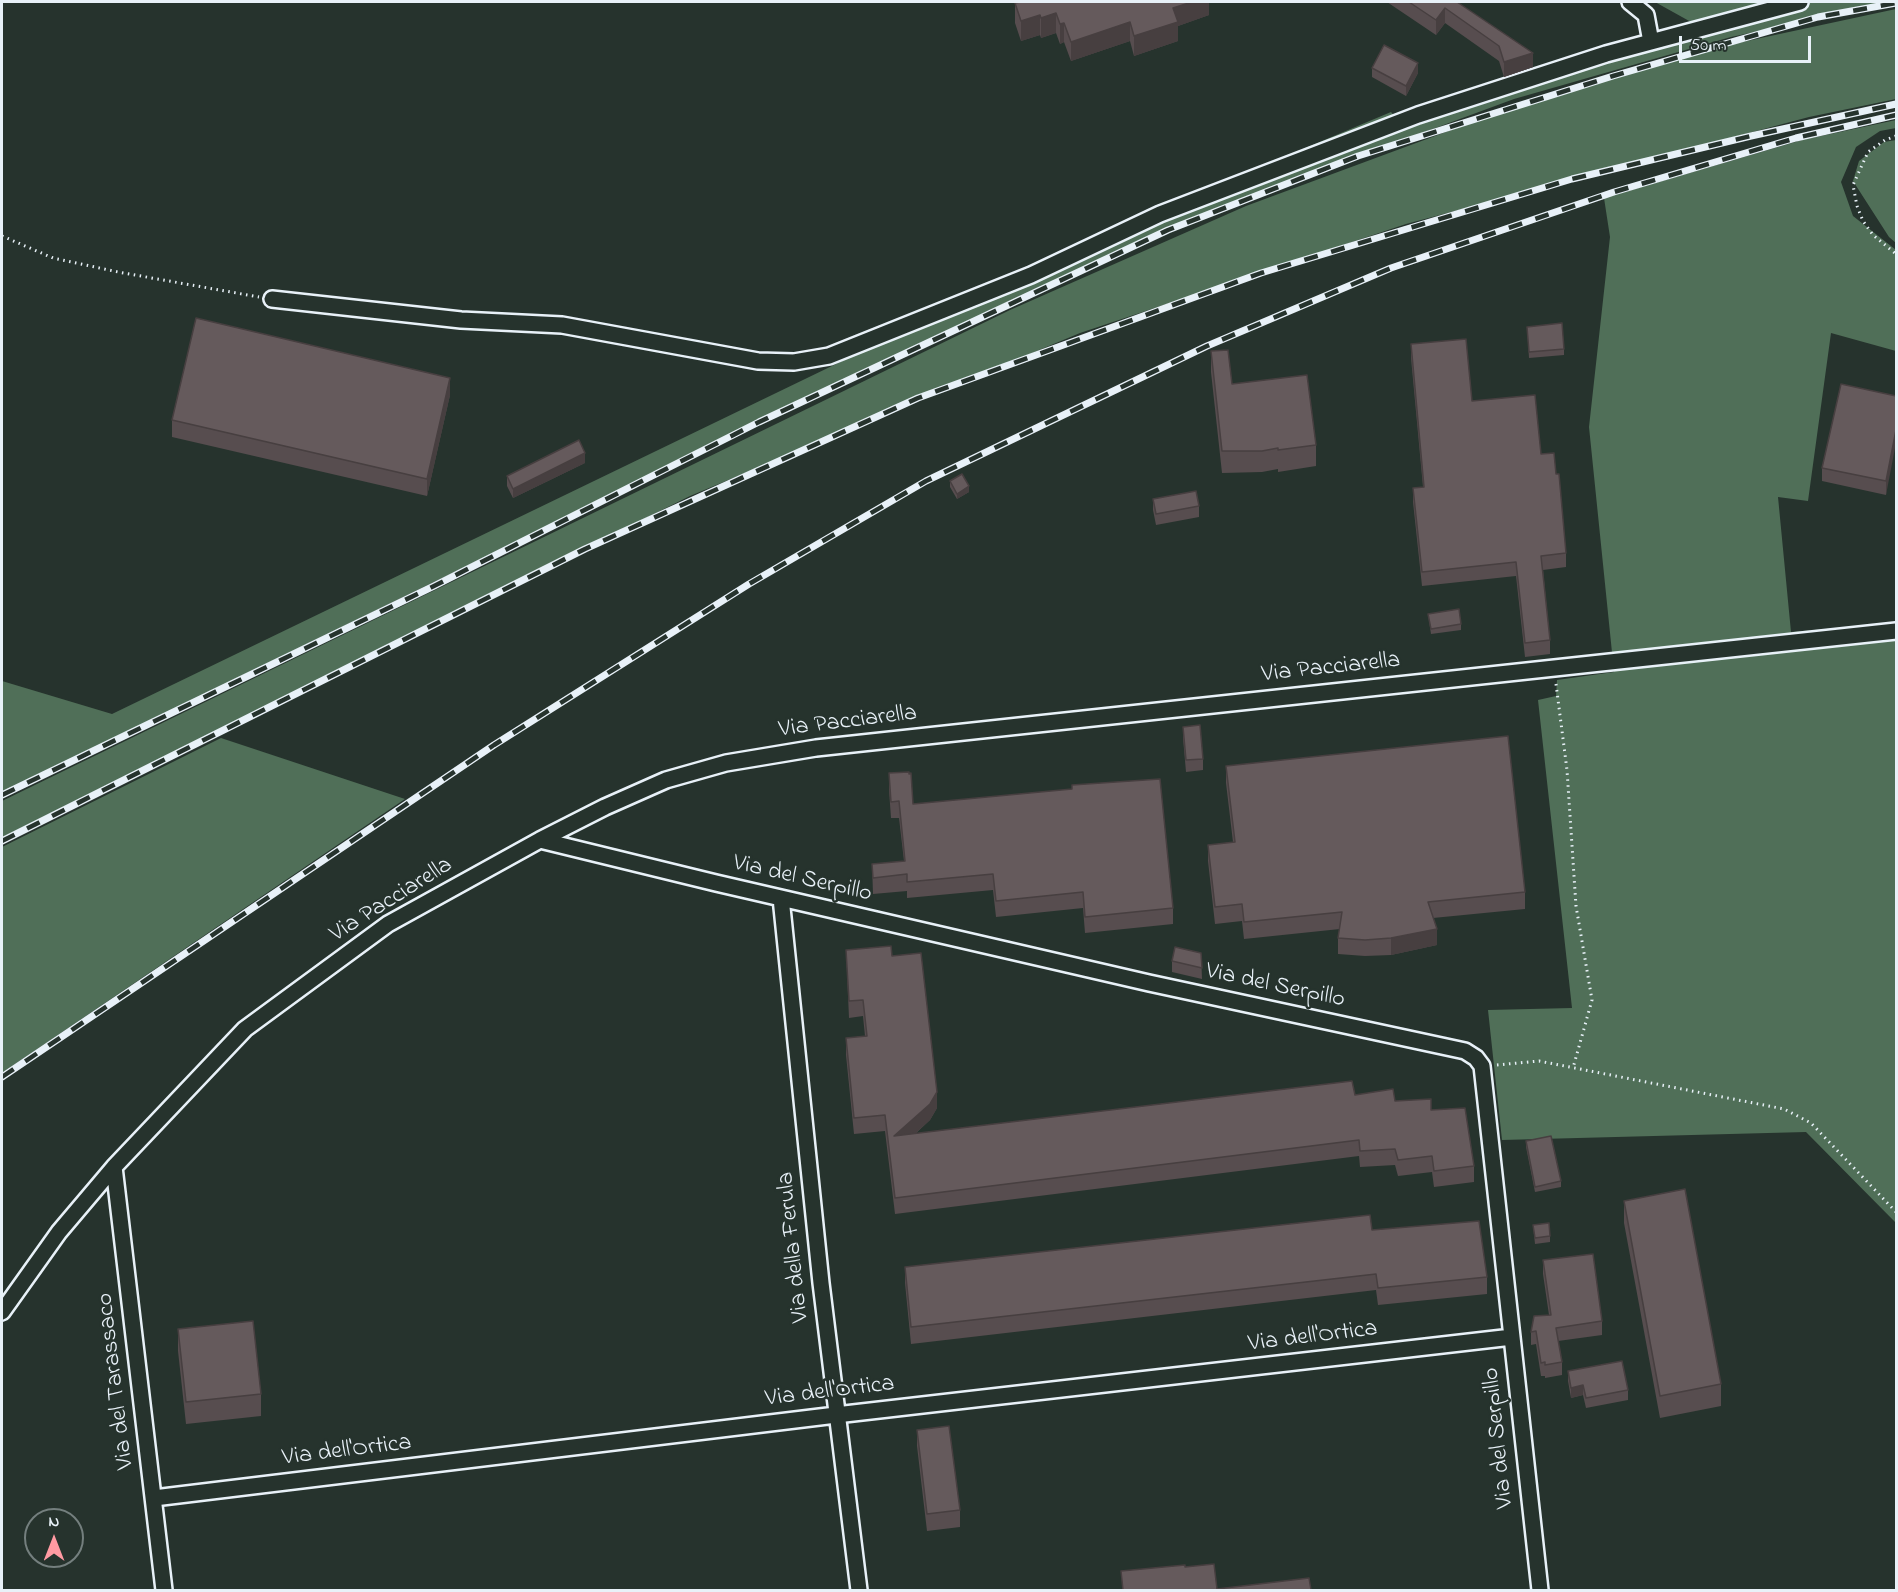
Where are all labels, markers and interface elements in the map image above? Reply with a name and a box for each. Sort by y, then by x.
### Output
scale bar [1682,24,1814,62]
text: 50 m [1690,33,1727,59]
street label: Via Pacciarella [1260,647,1402,691]
street label: Via Pacciarella [777,700,919,746]
street label: Via del Serpillo [730,850,874,910]
street label: Via Pacciarella [325,852,459,950]
street label: Via del Serpillo [1203,958,1347,1016]
street label: Via della Ferula [773,1170,817,1324]
street label: Via del Tarassaco [92,1291,142,1471]
street label: Via dell'Ortica [1247,1316,1379,1360]
street label: Via del Serpillo [1478,1366,1522,1510]
street label: Via dell'Ortica [764,1371,896,1415]
street label: Via dell'Ortica [281,1430,413,1474]
north arrow [24,1508,84,1568]
text: N [49,1510,59,1534]

